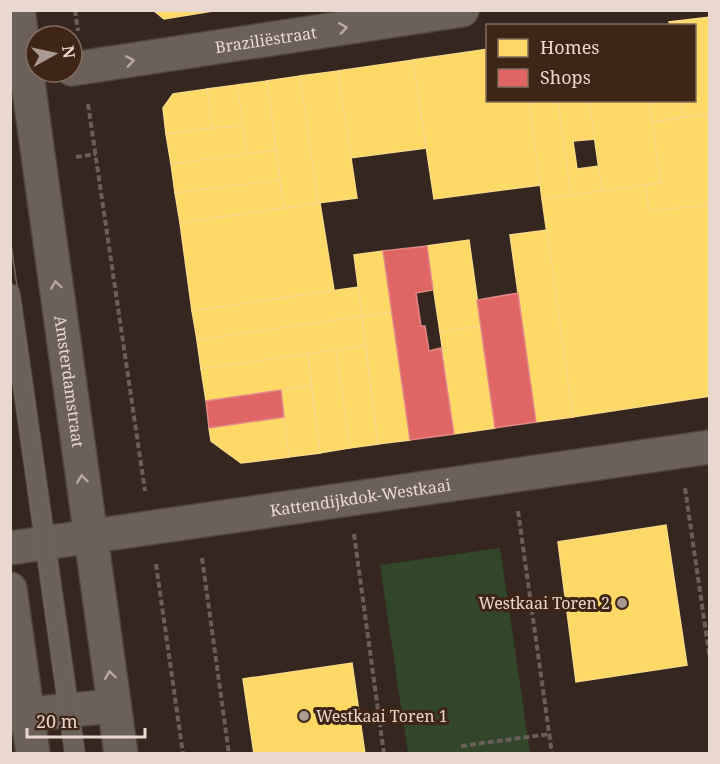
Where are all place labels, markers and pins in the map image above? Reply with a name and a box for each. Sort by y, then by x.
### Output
place label: Westkaai Toren 2 [478,592,610,614]
marker: Westkaai Toren 2 [615,596,629,610]
place label: Westkaai Toren 1 [316,705,448,727]
marker: Westkaai Toren 1 [297,709,311,723]

